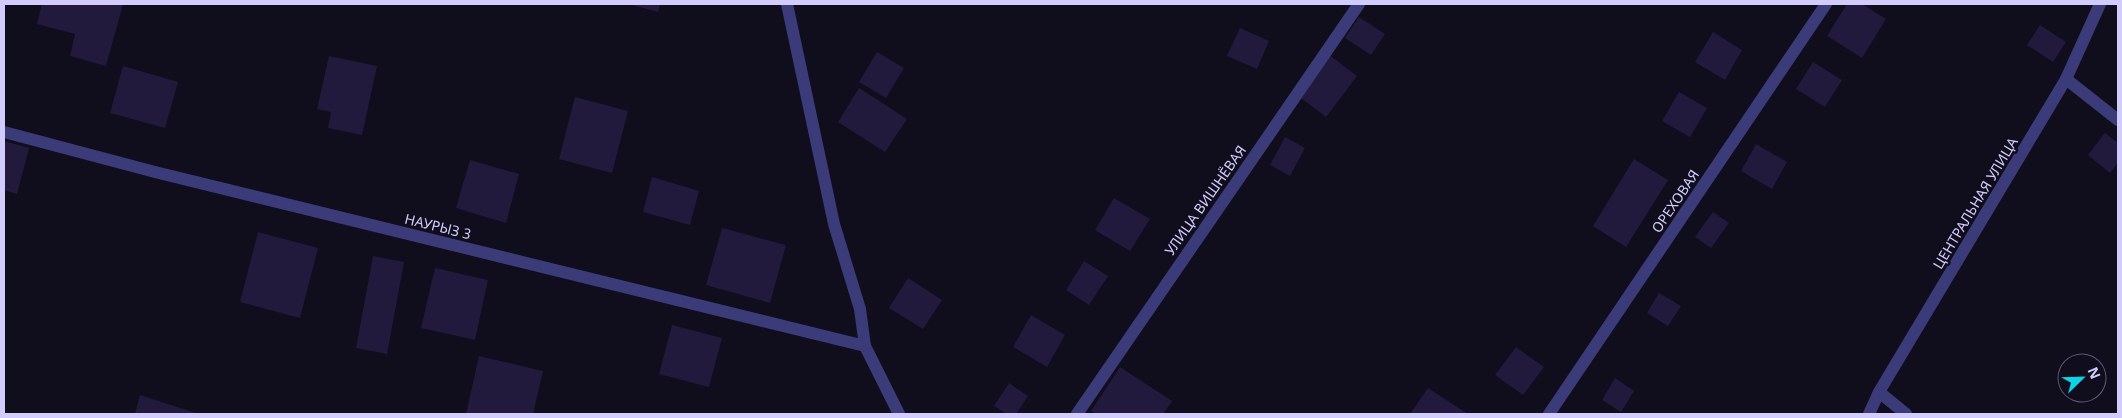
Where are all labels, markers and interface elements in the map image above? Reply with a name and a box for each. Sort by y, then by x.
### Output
street label: ЦЕНТРАЛЬНАЯ УЛИЦА [1928,134,2022,272]
street label: УЛИЦА ВИШНЁВАЯ [1160,141,1250,259]
street label: ОРЕХОВАЯ [1647,166,1703,236]
street label: НАУРЫЗ 3 [403,209,473,243]
north arrow [2057,353,2107,403]
text: N [2083,364,2105,382]

